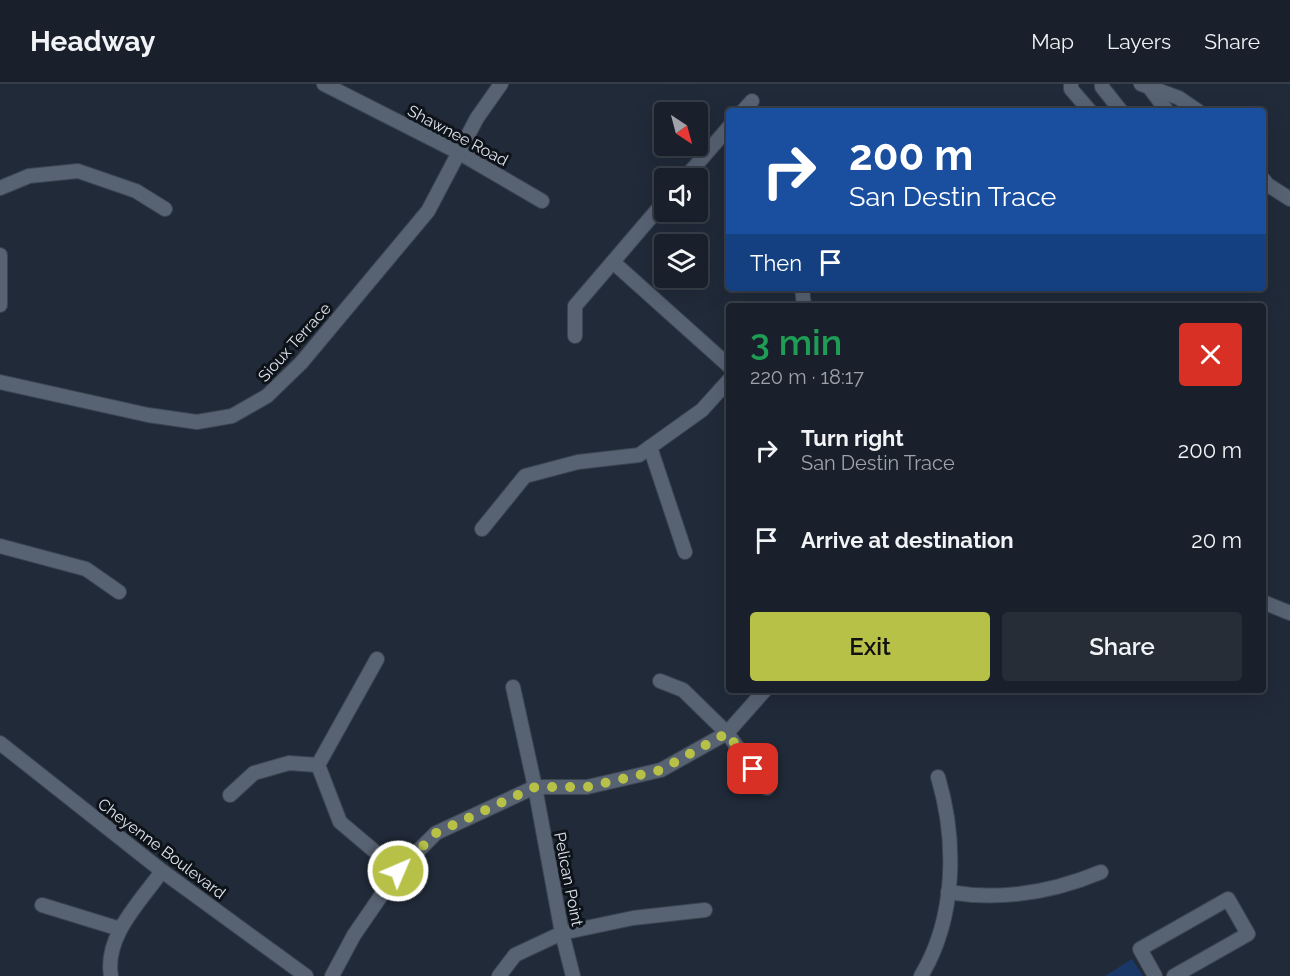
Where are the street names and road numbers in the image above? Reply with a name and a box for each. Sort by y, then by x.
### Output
street label: Shawnee Road [404,101,511,170]
street label: Sioux Terrace [254,299,335,386]
street label: Cheyenne Boulevard [94,794,229,903]
street label: Pelican Point [550,830,587,928]

